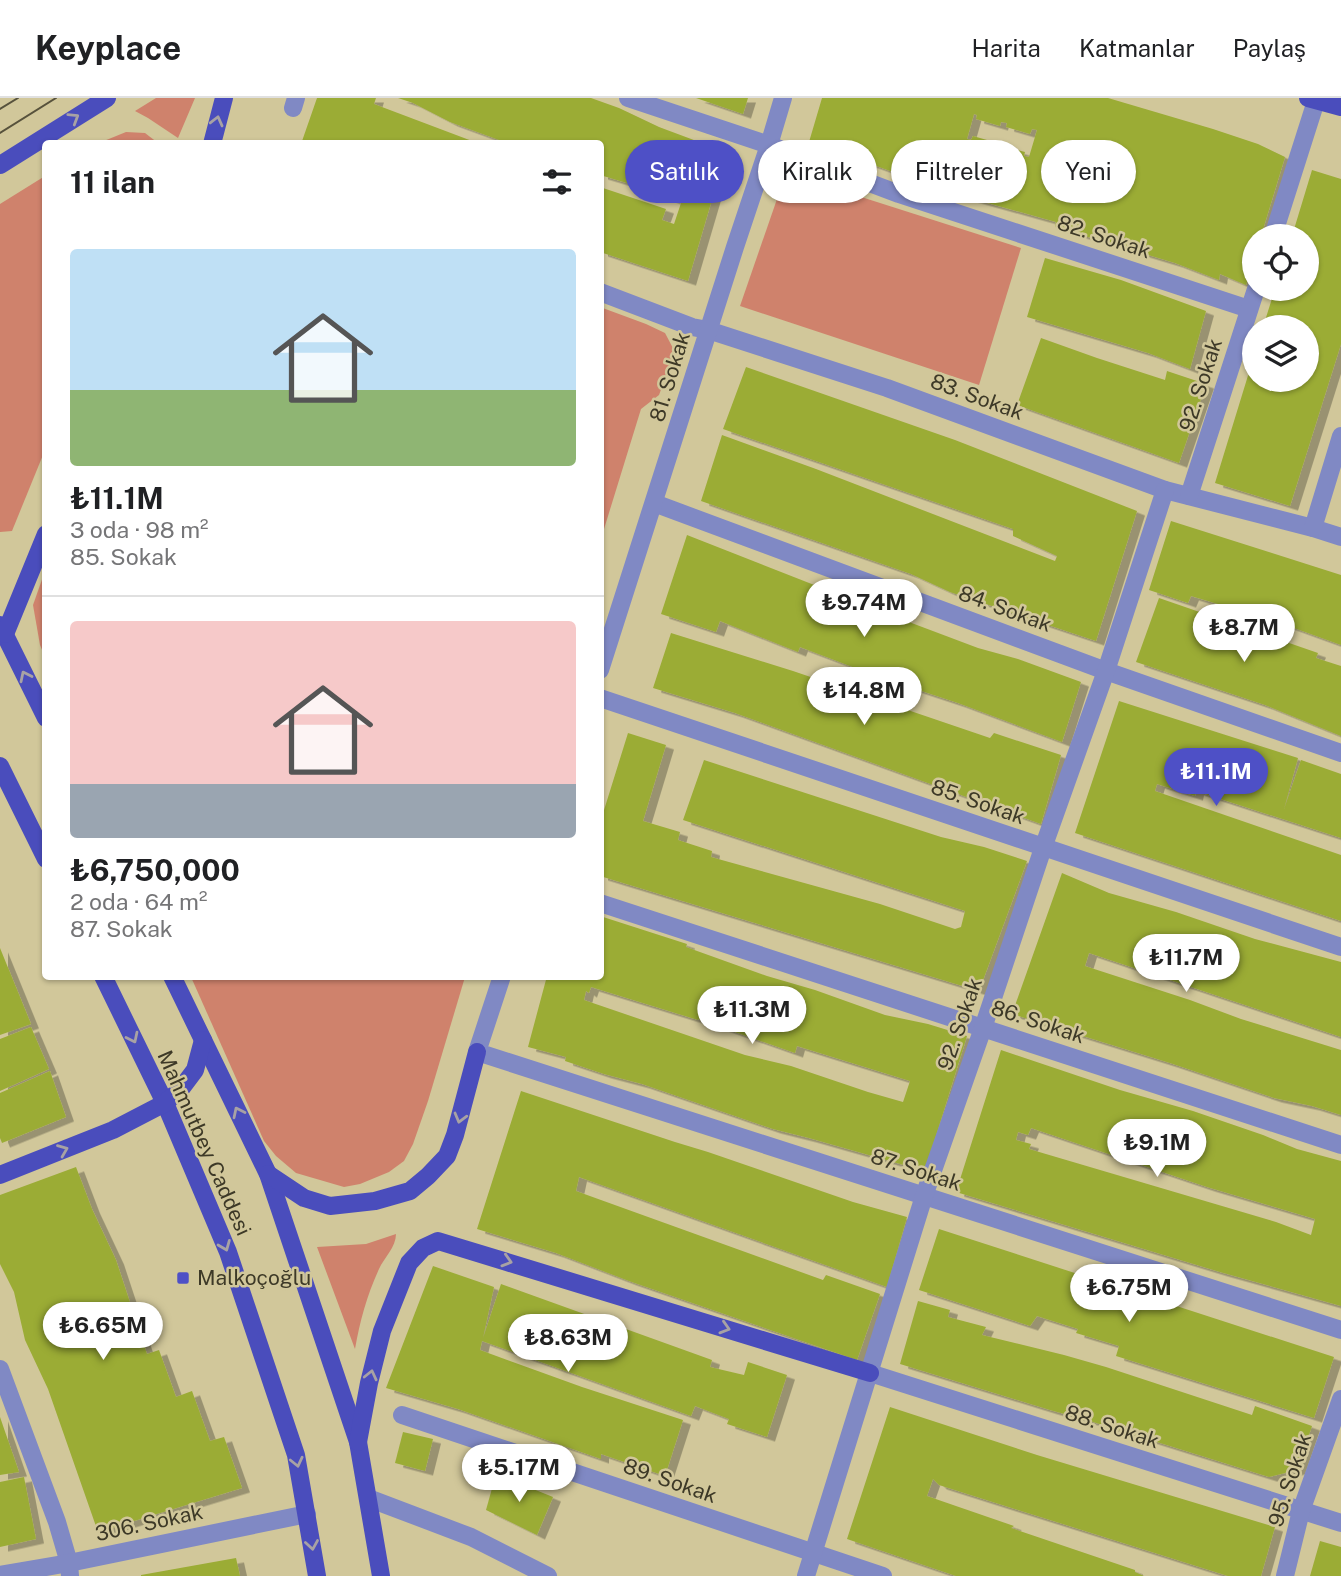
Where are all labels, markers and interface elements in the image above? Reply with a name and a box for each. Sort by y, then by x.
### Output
text: Keyplace [35,29,181,67]
text: Harita [972,34,1041,62]
text: Katmanlar [1079,34,1195,62]
text: Paylaş [1233,34,1306,62]
one-way arrow [66,114,79,127]
one-way arrow [209,115,223,127]
chip: Satılık [625,140,744,203]
chip: Kiralık [758,140,877,203]
chip: Filtreler [891,140,1027,203]
chip: Yeni [1041,140,1136,203]
icon: filters [538,163,576,201]
text: 11 ilan [70,164,155,200]
street label: 82. Sokak [1054,210,1154,263]
map controls [1242,224,1319,392]
button: locate [1242,224,1319,301]
icon: home [260,295,386,421]
button: layers [1242,315,1319,392]
street label: 81. Sokak [644,329,695,425]
street label: 92. Sokak [1174,335,1227,434]
street label: 83. Sokak [927,368,1027,425]
text: ₺11.1M [70,480,164,516]
text: 3 oda · 98 m² [70,516,209,543]
text: 85. Sokak [70,543,177,570]
pin: ₺9.74M [807,580,921,639]
street label: 84. Sokak [955,580,1055,637]
text: ₺9.74M [822,588,906,615]
pin: ₺8.7M [1195,604,1293,664]
text: ₺8.7M [1209,613,1279,640]
icon: home [260,667,386,793]
pin: ₺14.8M [807,668,921,727]
one-way arrow [20,671,34,683]
text: ₺14.8M [823,676,905,703]
pin: ₺11.1M [1159,748,1273,808]
text: ₺11.1M [1180,757,1252,784]
street label: 85. Sokak [928,774,1029,829]
text: ₺6,750,000 [70,852,240,888]
text: 2 oda · 64 m² [70,888,207,915]
text: 87. Sokak [70,915,173,942]
pin: ₺11.7M [1129,934,1243,994]
text: ₺11.7M [1149,943,1223,970]
street label: 92. Sokak [932,974,987,1073]
pin: ₺11.3M [695,986,809,1046]
text: ₺11.3M [713,995,791,1022]
street label: 86. Sokak [988,995,1088,1048]
one-way arrow [124,1031,138,1043]
street label: Mahmutbey Caddesi [152,1046,257,1239]
one-way arrow [233,1107,247,1119]
one-way arrow [454,1112,468,1124]
pin: ₺9.1M [1108,1119,1206,1179]
text: ₺9.1M [1123,1128,1191,1155]
street label: 87. Sokak [868,1143,965,1196]
one-way arrow [57,1144,69,1158]
one-way arrow [216,1239,230,1251]
one-way arrow [501,1253,513,1268]
pin: ₺6.75M [1072,1264,1186,1324]
place label: Malkoçoğlu [197,1265,311,1290]
marker: Malkoçoğlu [175,1270,191,1286]
text: ₺6.75M [1086,1273,1172,1300]
pin: ₺6.65M [46,1302,160,1362]
text: ₺6.65M [59,1311,147,1338]
pin: ₺8.63M [511,1314,625,1374]
one-way arrow [719,1320,731,1335]
text: ₺8.63M [524,1323,612,1350]
one-way arrow [363,1369,378,1381]
street label: 88. Sokak [1062,1400,1163,1454]
street label: 95. Sokak [1263,1430,1316,1530]
pin: ₺5.17M [462,1444,576,1504]
text: ₺5.17M [478,1453,560,1480]
street label: 89. Sokak [620,1453,720,1508]
one-way arrow [288,1455,303,1467]
street label: 306. Sokak [93,1499,205,1546]
one-way arrow [304,1539,319,1551]

